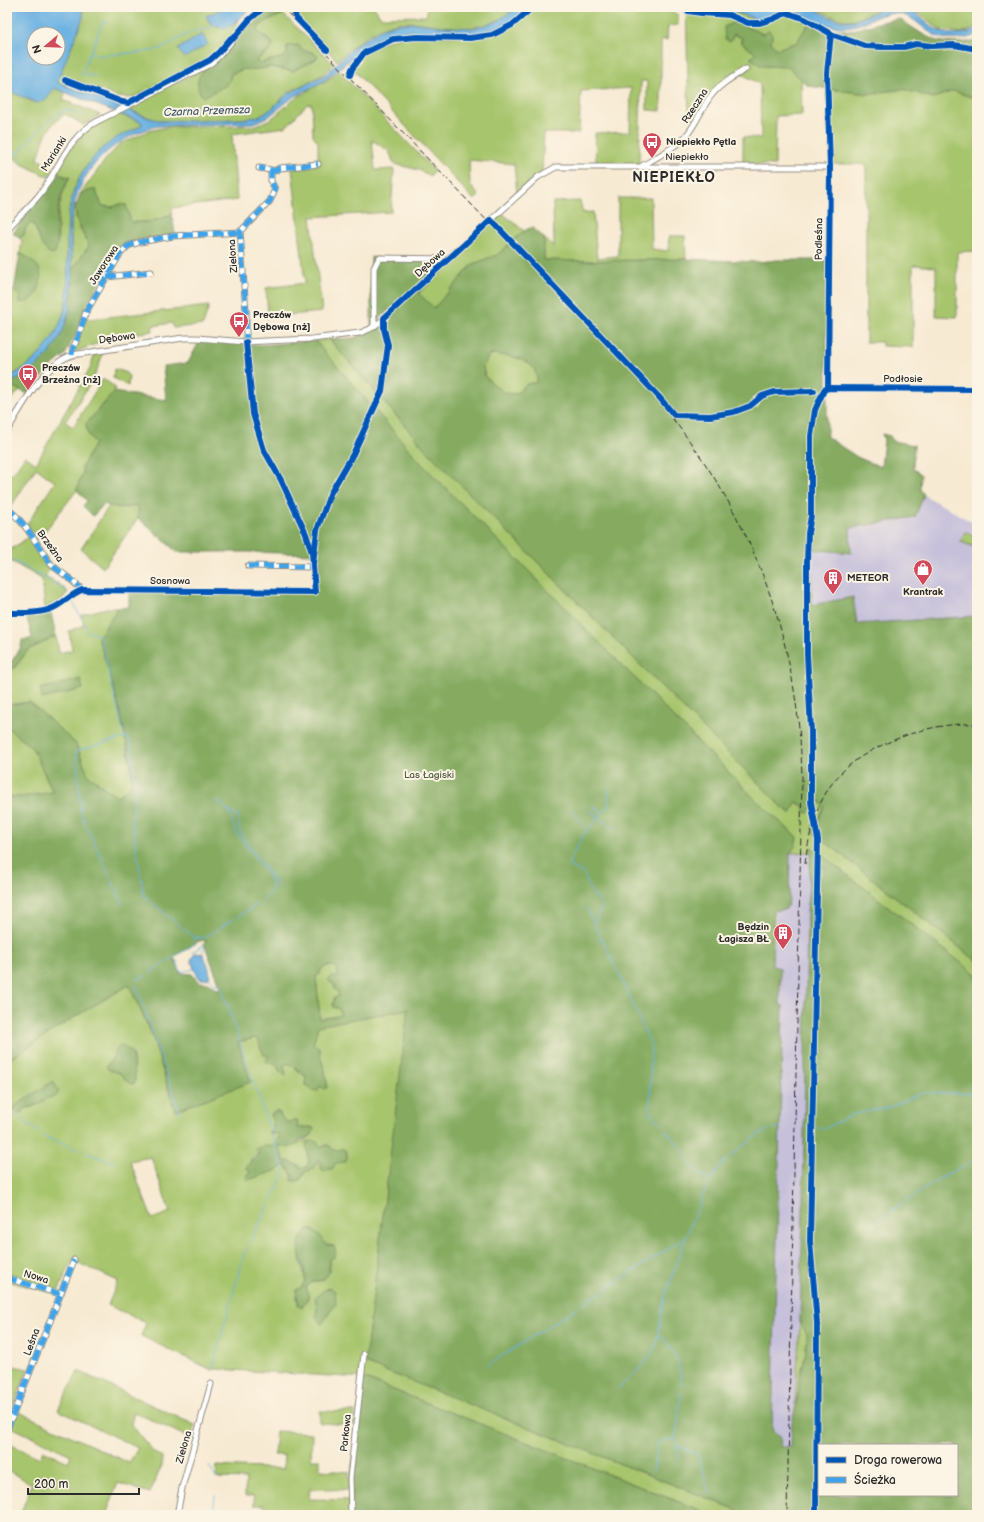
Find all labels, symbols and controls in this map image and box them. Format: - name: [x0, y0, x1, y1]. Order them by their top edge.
- north arrow: [26, 26, 66, 66]
- text: N: [30, 43, 45, 55]
- street label: Rzeczna: [679, 86, 711, 126]
- water label: Czarna Przemsza: [163, 103, 251, 119]
- bus stop icon: Niepiekło Pętla: [641, 131, 663, 159]
- street label: Marianki: [39, 134, 69, 174]
- place label: Niepiekło Pętla: [666, 136, 736, 148]
- street label: Niepiekło: [665, 151, 709, 163]
- district label: NIEPIEKŁO: [632, 169, 716, 186]
- street label: Podleśna: [813, 217, 825, 260]
- street label: Zielona: [226, 239, 240, 274]
- street label: Jaworowa: [87, 243, 121, 287]
- street label: Dębowa: [412, 246, 448, 280]
- place label: Preczów Dębowa [nż]: [253, 309, 311, 333]
- bus stop icon: Preczów Dębowa [nż]: [228, 310, 250, 338]
- street label: Dębowa: [98, 329, 136, 346]
- place label: Preczów Brzeźna [nż]: [42, 362, 101, 386]
- bus stop icon: Preczów Brzeźna [nż]: [17, 363, 39, 391]
- street label: Podłosie: [883, 373, 923, 385]
- street label: Brzeźna: [34, 527, 66, 565]
- shop icon: Krantrak: [912, 558, 934, 586]
- building icon: METEOR: [822, 567, 844, 595]
- place label: METEOR: [847, 572, 889, 584]
- street label: Sosnowa: [150, 575, 190, 587]
- place label: Krantrak: [903, 586, 944, 598]
- park label: Las Łagiski: [404, 769, 454, 781]
- place label: Będzin Łagisza BŁ: [718, 921, 769, 945]
- building icon: Będzin Łagisza BŁ: [772, 922, 794, 950]
- street label: Nowa: [22, 1268, 50, 1287]
- street label: Leśna: [21, 1326, 43, 1357]
- street label: Parkowa: [338, 1413, 354, 1452]
- street label: Zielona: [173, 1429, 194, 1466]
- legend: [818, 1444, 958, 1496]
- text: Droga rowerowa: [854, 1453, 942, 1468]
- scale bar: [28, 1470, 139, 1496]
- text: Ścieżka: [854, 1471, 896, 1488]
- text: 200 m: [34, 1477, 68, 1492]

